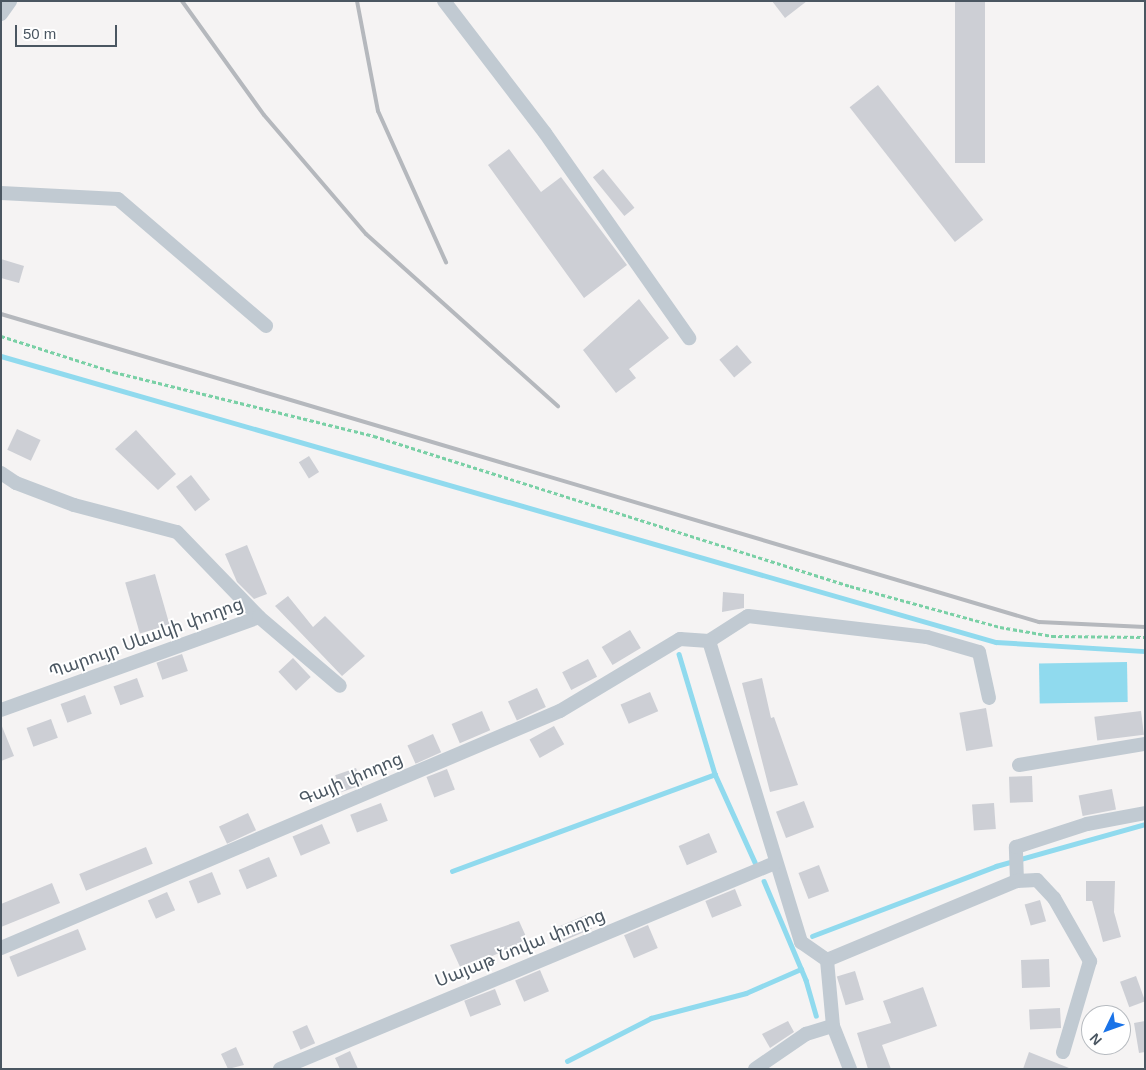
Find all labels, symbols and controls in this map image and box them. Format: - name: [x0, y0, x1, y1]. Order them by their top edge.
- scale bar: [18, 15, 120, 47]
- text: 50 m: [23, 25, 56, 42]
- street label: Պարույր Սևակի փողոց: [46, 593, 246, 683]
- street label: Գայի փողոց: [296, 748, 406, 810]
- street label: Սայաթ Նովա փողոց: [432, 904, 608, 992]
- north arrow: [1081, 1005, 1131, 1055]
- text: N: [1086, 1030, 1105, 1048]

